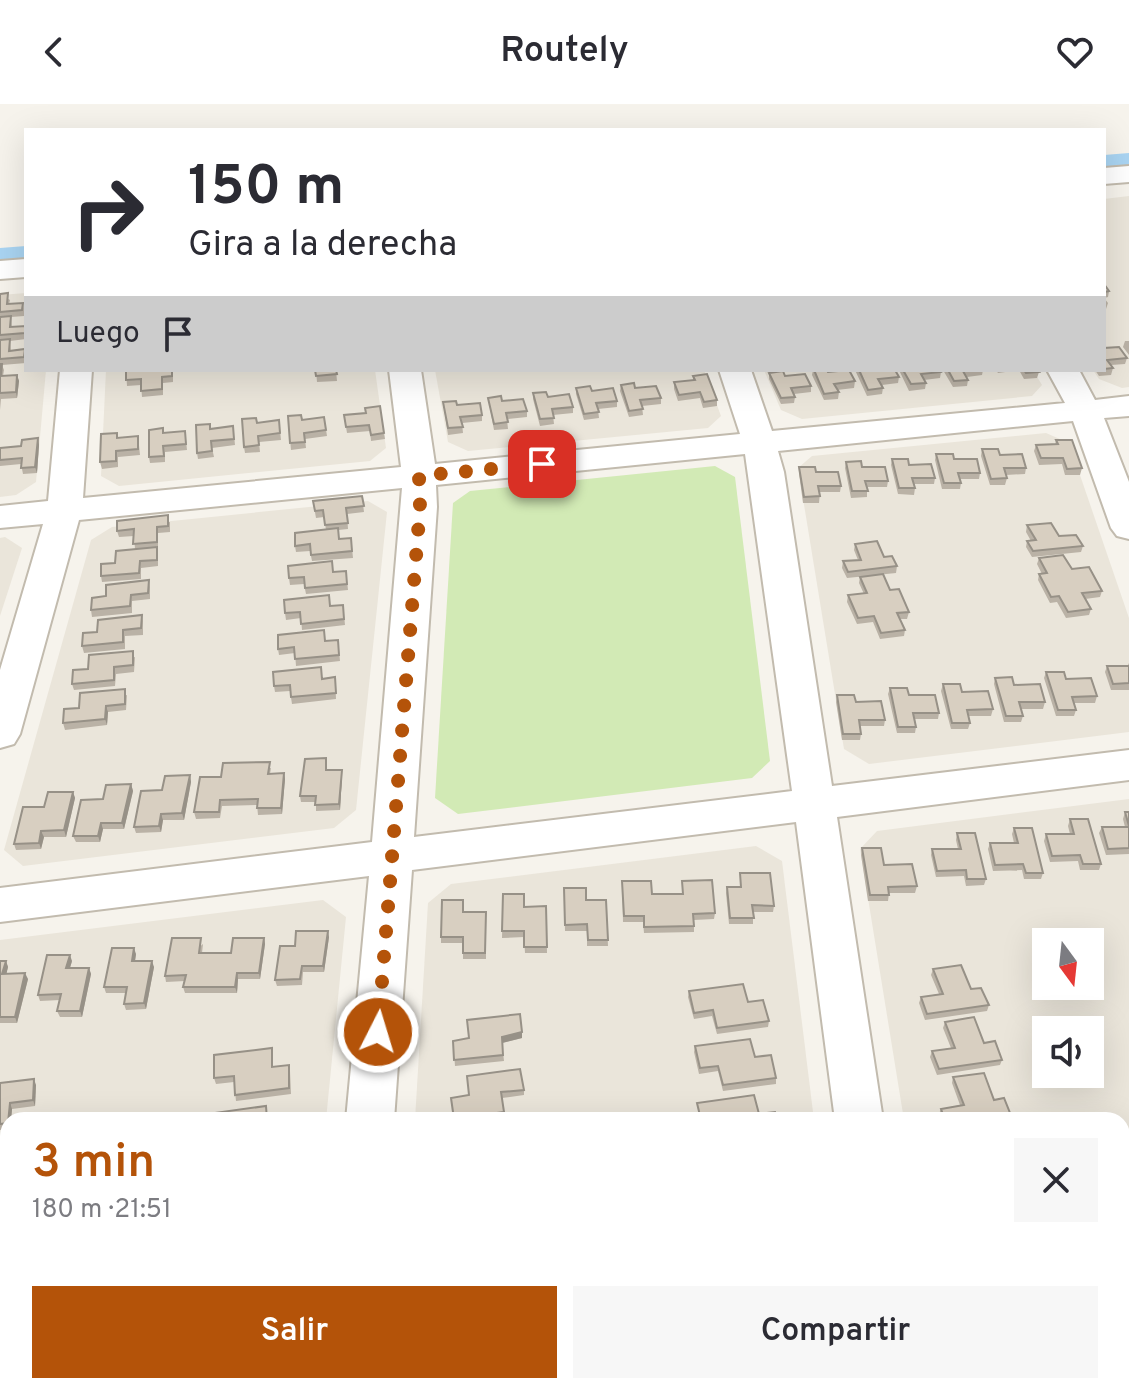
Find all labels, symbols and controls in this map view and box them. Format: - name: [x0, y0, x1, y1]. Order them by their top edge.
- text: Routely: [500, 29, 629, 75]
- icon: back: [32, 30, 76, 74]
- icon: heart: [1053, 30, 1097, 74]
- text: 150 m: [188, 154, 344, 224]
- icon: right: [56, 160, 160, 264]
- text: Gira a la derecha: [188, 223, 457, 269]
- icon: arrive: [156, 312, 200, 356]
- text: Luego: [56, 316, 140, 353]
- pin: [508, 430, 576, 498]
- icon: arrive: [520, 442, 564, 486]
- north arrow: [1032, 928, 1104, 1000]
- map controls: [1032, 928, 1104, 1088]
- position arrow: [336, 990, 420, 1074]
- button: sound: [1032, 1016, 1104, 1088]
- text: 3 min: [32, 1134, 155, 1194]
- button: close: [1014, 1138, 1098, 1222]
- text: 180 m · 21:51: [32, 1194, 172, 1227]
- button: Salir: [32, 1286, 557, 1378]
- button: Compartir: [573, 1286, 1098, 1378]

